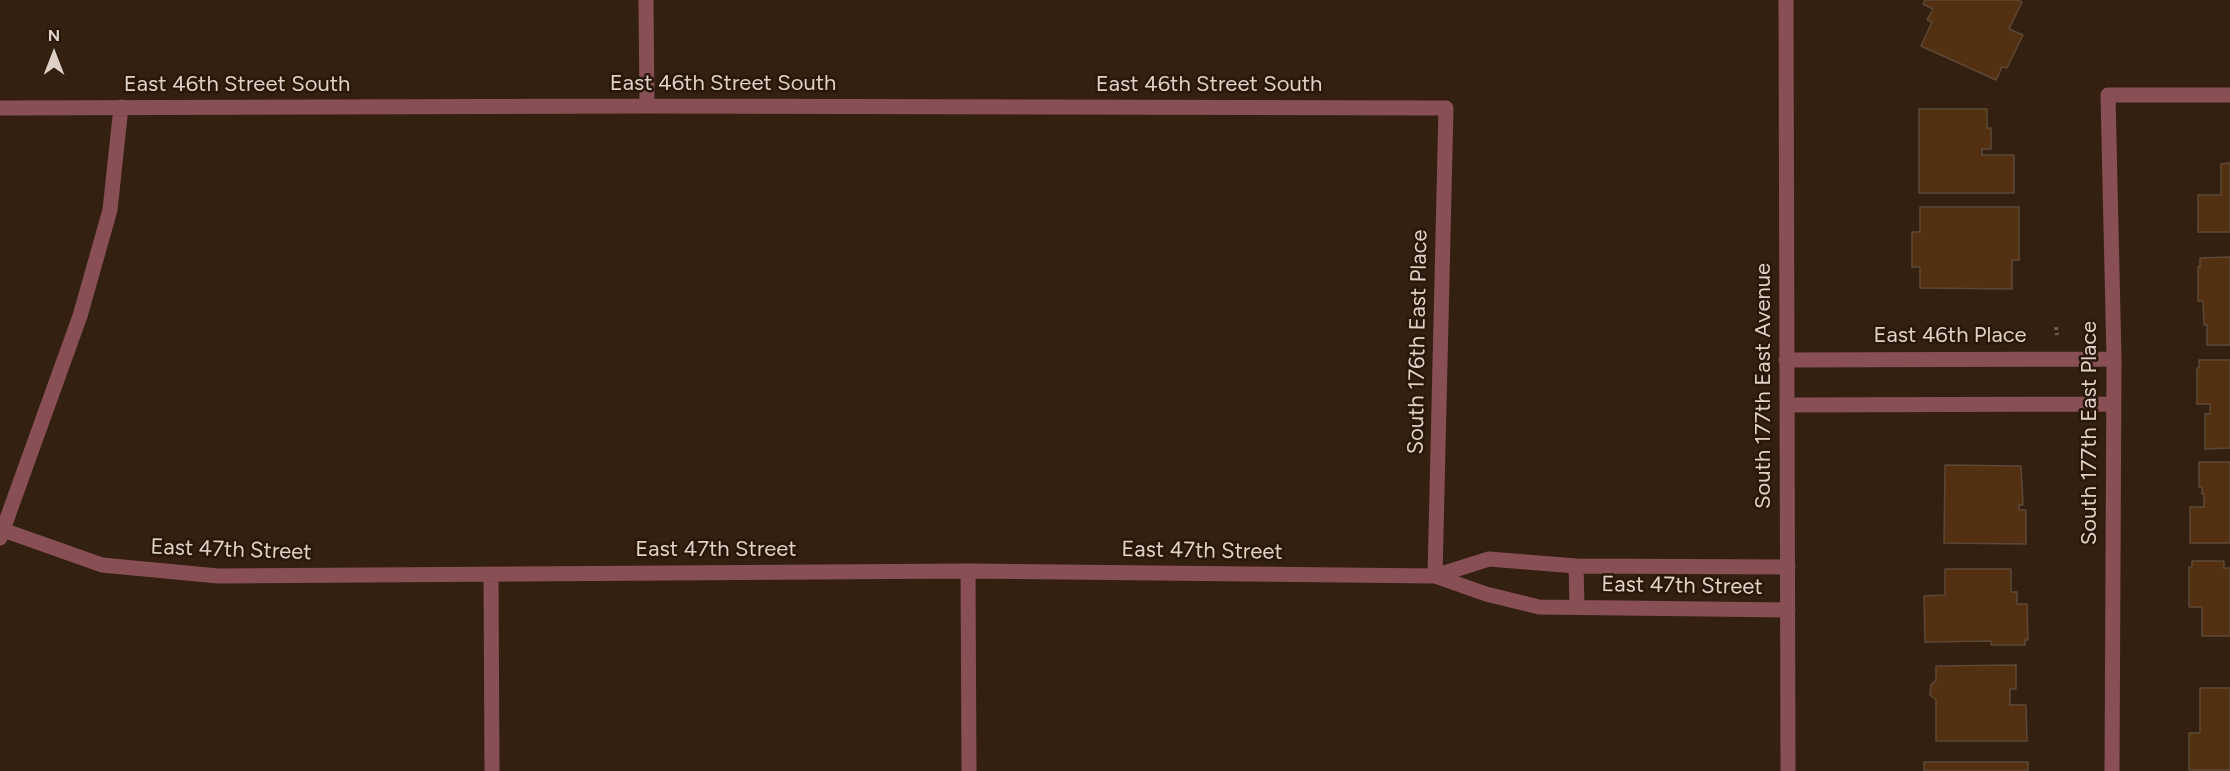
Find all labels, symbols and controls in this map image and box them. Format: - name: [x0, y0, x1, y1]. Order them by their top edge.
- north arrow: [24, 24, 84, 84]
- text: N: [48, 26, 60, 45]
- street label: East 46th Street South: [610, 71, 836, 97]
- street label: East 46th Street South: [124, 72, 350, 98]
- street label: East 46th Street South: [1096, 72, 1322, 98]
- street label: South 176th East Place: [1403, 229, 1433, 455]
- street label: South 177th East Avenue: [1751, 263, 1777, 509]
- street label: South 177th East Place: [2077, 321, 2103, 545]
- street label: East 46th Place: [1873, 323, 2027, 349]
- street label: East 47th Street: [150, 534, 312, 566]
- street label: East 47th Street: [1121, 536, 1283, 566]
- street label: East 47th Street: [635, 537, 797, 563]
- street label: East 47th Street: [1601, 571, 1763, 601]

